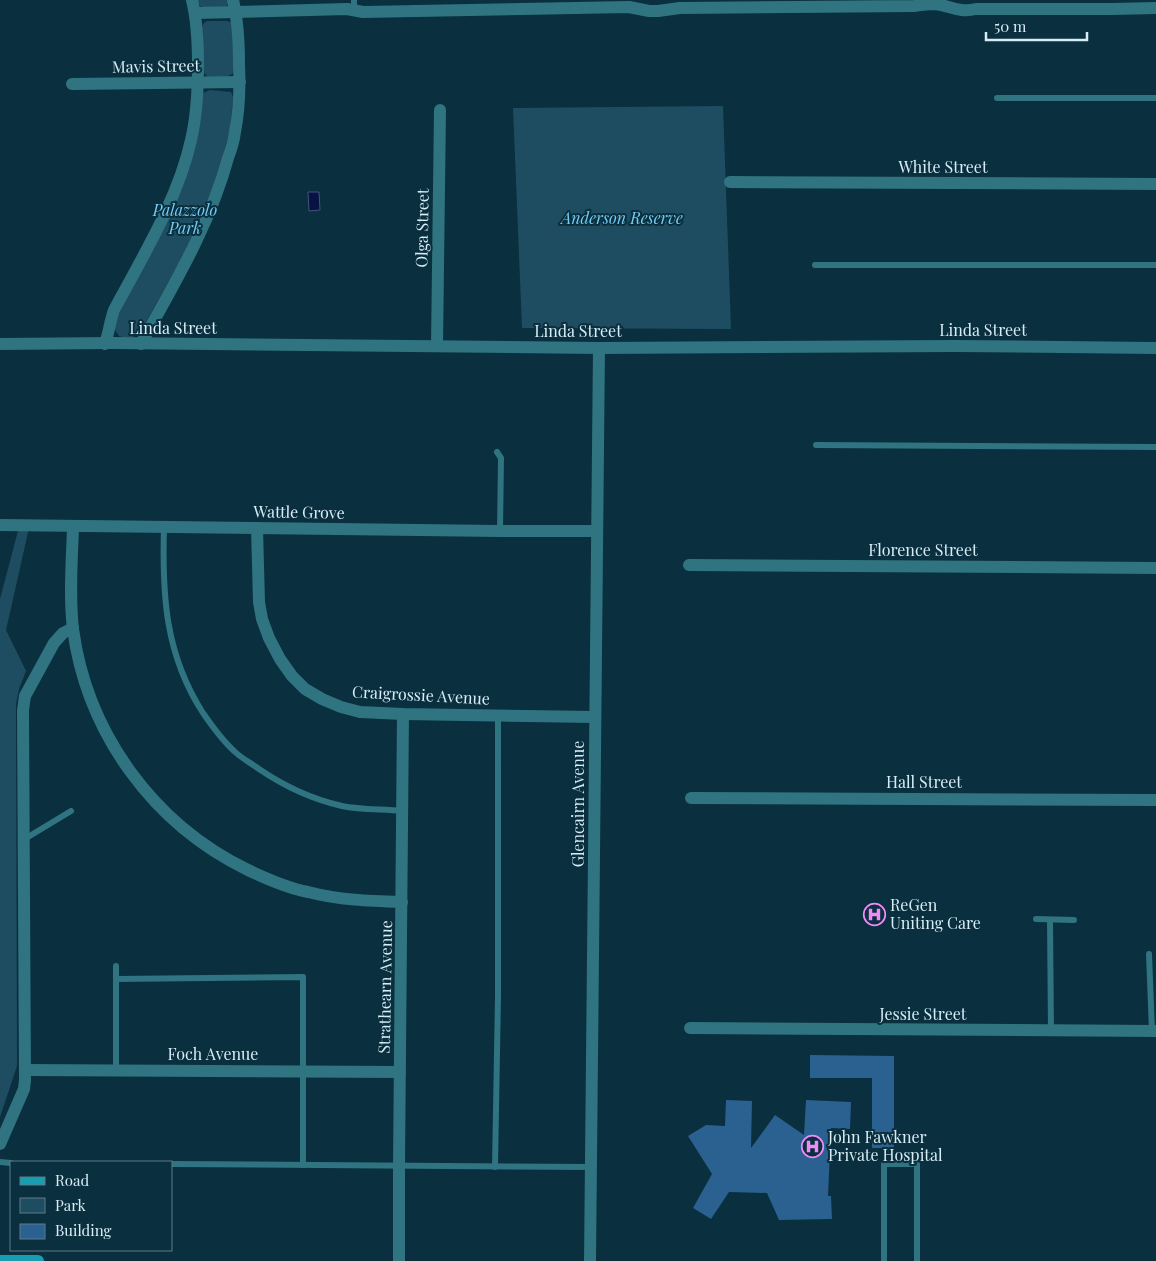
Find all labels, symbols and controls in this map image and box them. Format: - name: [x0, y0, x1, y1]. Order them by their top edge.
- scale bar: [986, 10, 1087, 42]
- text: 50 m: [994, 16, 1027, 36]
- street label: Mavis Street: [112, 54, 201, 77]
- street label: White Street: [897, 156, 988, 177]
- street label: Olga Street: [410, 188, 433, 268]
- park label: Palazzolo Park: [152, 199, 218, 238]
- park label: Anderson Reserve: [559, 207, 683, 228]
- street label: Linda Street: [129, 317, 217, 338]
- street label: Linda Street: [939, 319, 1027, 340]
- street label: Linda Street: [534, 320, 622, 341]
- street label: Wattle Grove: [252, 500, 345, 523]
- street label: Florence Street: [868, 539, 978, 560]
- street label: Craigrossie Avenue: [352, 680, 491, 709]
- street label: Glencairn Avenue: [567, 741, 588, 867]
- street label: Hall Street: [886, 771, 962, 792]
- place label: ReGen Uniting Care: [890, 894, 981, 933]
- hospital icon: ReGen Uniting Care: [862, 902, 886, 926]
- street label: Strathearn Avenue: [373, 920, 396, 1054]
- street label: Jessie Street: [878, 1003, 967, 1024]
- street label: Foch Avenue: [168, 1043, 258, 1064]
- place label: John Fawkner Private Hospital: [827, 1126, 943, 1165]
- hospital icon: John Fawkner Private Hospital: [800, 1134, 824, 1158]
- legend: [10, 1161, 172, 1251]
- text: Road: [55, 1170, 89, 1190]
- text: Park: [55, 1195, 87, 1215]
- text: Building: [55, 1220, 112, 1240]

